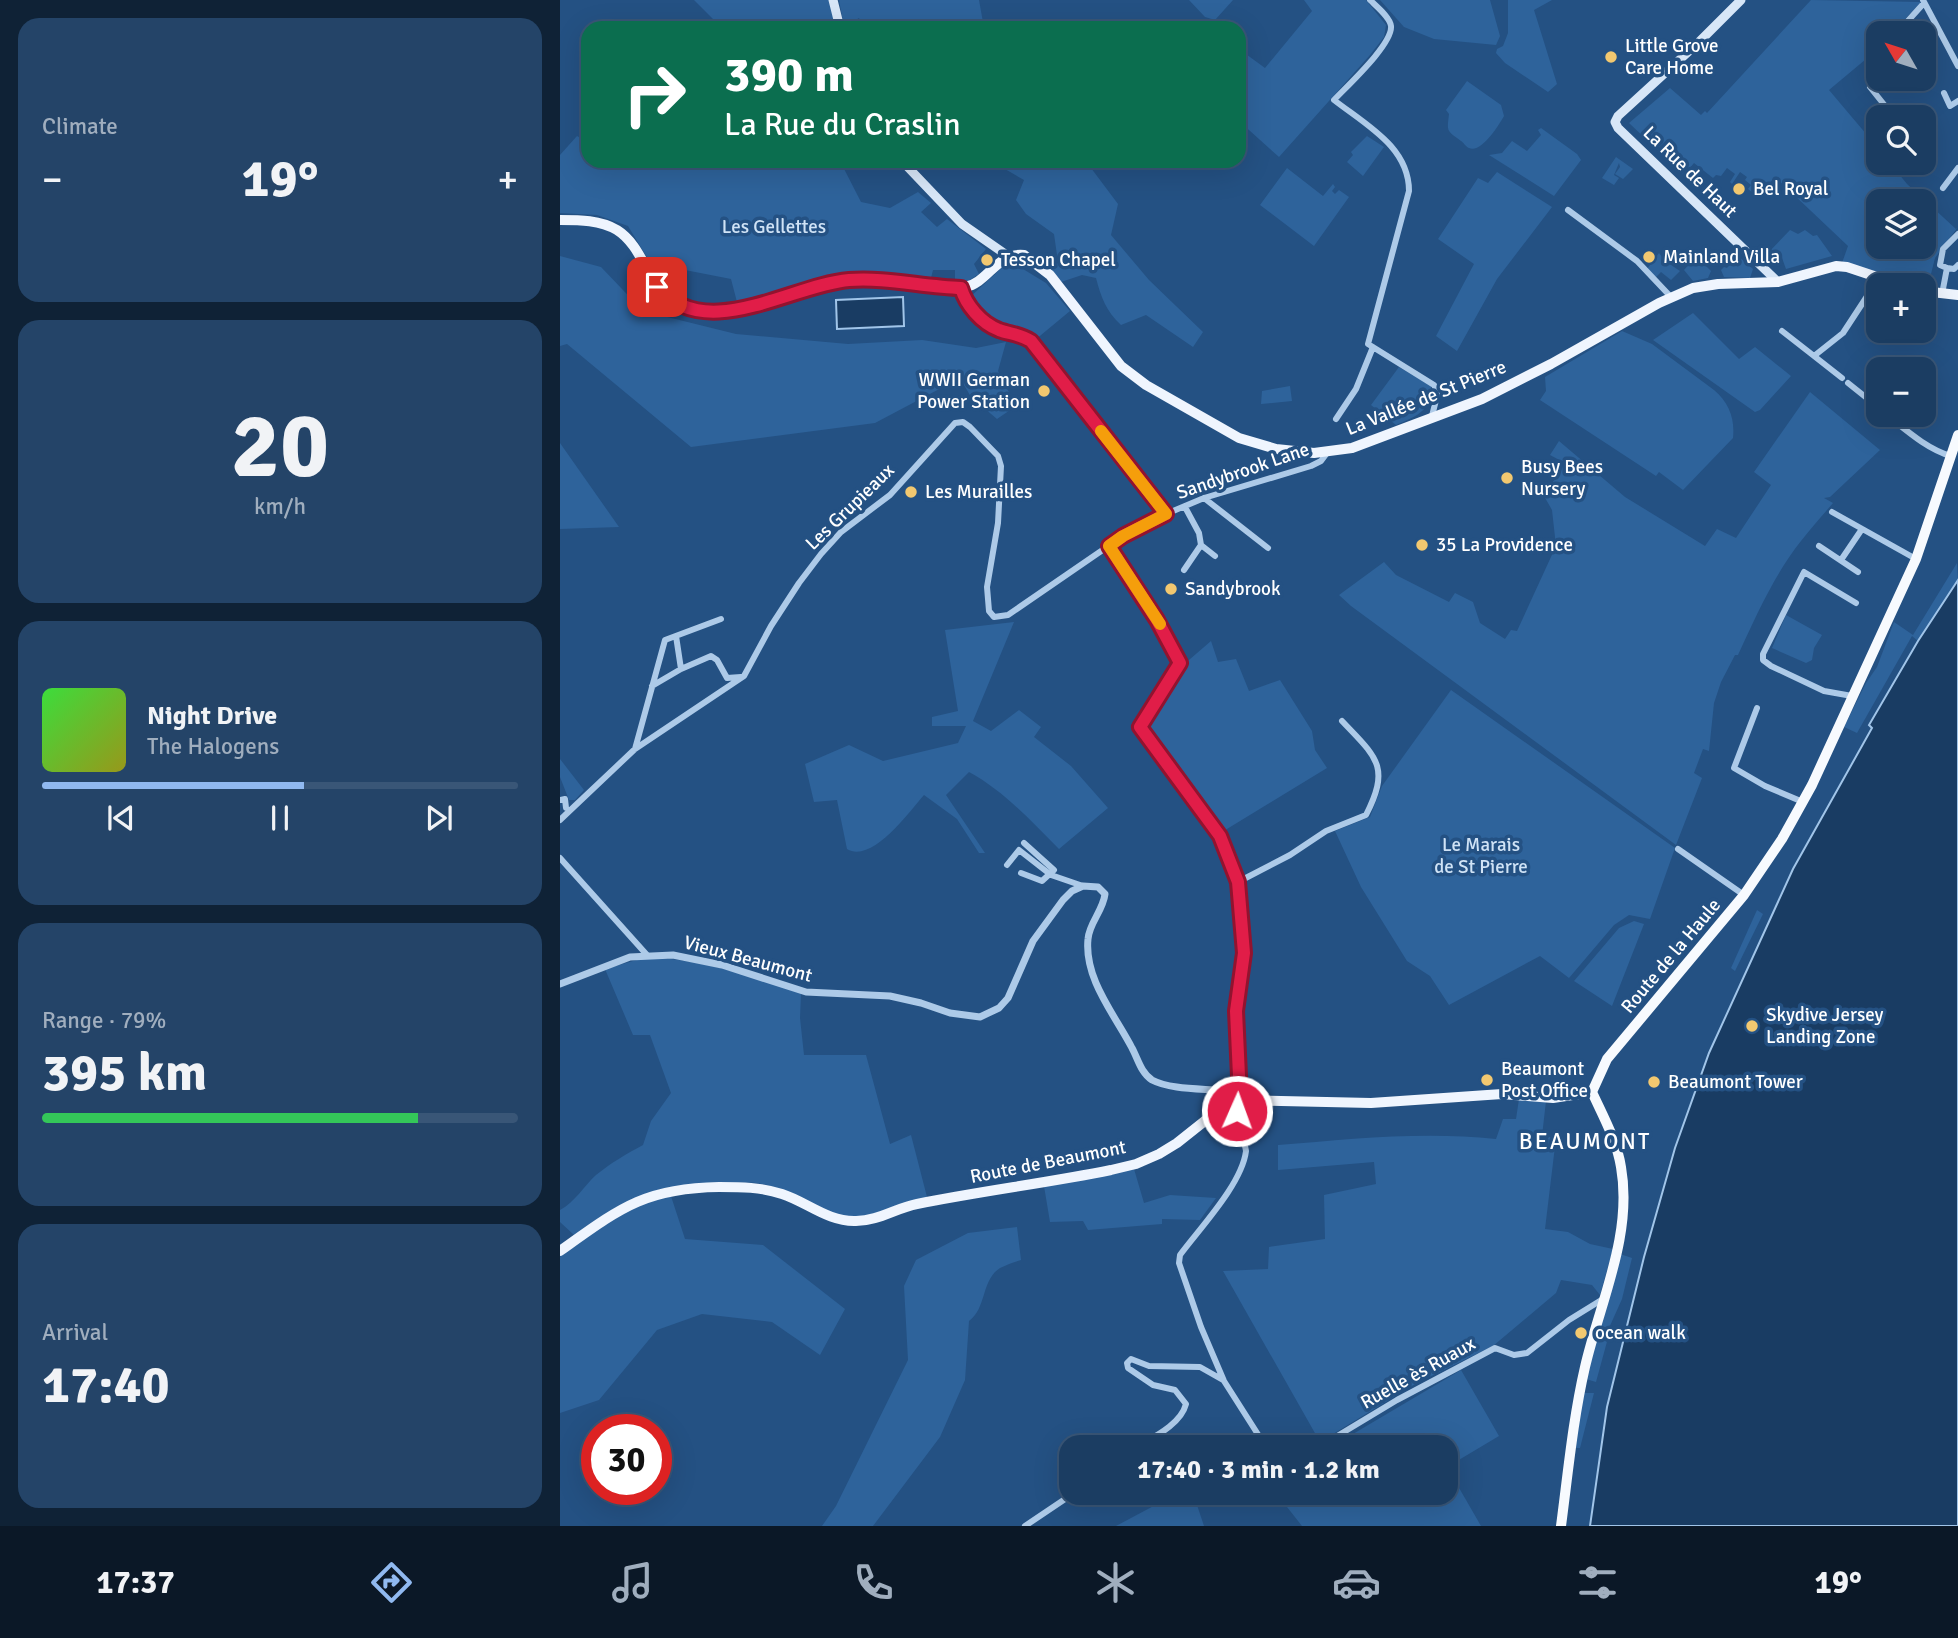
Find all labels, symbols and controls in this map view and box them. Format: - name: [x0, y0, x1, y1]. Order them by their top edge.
- north arrow: [1866, 21, 1936, 91]
- map controls: [1866, 21, 1936, 427]
- place label: Little Grove Care Home: [1625, 34, 1718, 80]
- text: 390 m: [724, 45, 854, 105]
- icon: right: [609, 49, 700, 140]
- marker: Little Grove Care Home: [1603, 49, 1619, 65]
- text: La Rue du Craslin: [724, 105, 961, 144]
- button: search: [1866, 105, 1936, 175]
- text: Climate: [42, 112, 118, 141]
- street label: La Rue de Haut: [1638, 121, 1742, 223]
- text: 19°: [242, 147, 318, 211]
- text: −: [42, 156, 63, 203]
- text: +: [497, 156, 518, 203]
- place label: Bel Royal: [1753, 177, 1828, 201]
- marker: Bel Royal: [1731, 181, 1747, 197]
- button: layers: [1866, 189, 1936, 259]
- park label: Les Gellettes: [722, 215, 826, 239]
- place label: Mainland Villa: [1663, 245, 1780, 269]
- place label: Tesson Chapel: [1001, 248, 1116, 272]
- marker: Mainland Villa: [1641, 249, 1657, 265]
- marker: Tesson Chapel: [979, 252, 995, 268]
- pin: [627, 257, 687, 317]
- icon: arrive: [638, 268, 676, 306]
- button: +: [1866, 273, 1936, 343]
- street label: La Vallée de St Pierre: [1342, 355, 1510, 441]
- button: −: [1866, 357, 1936, 427]
- place label: WWII German Power Station: [917, 368, 1030, 414]
- marker: WWII German Power Station: [1036, 383, 1052, 399]
- text: 20: [231, 390, 329, 503]
- street label: Sandybrook Lane: [1173, 437, 1313, 505]
- place label: Busy Bees Nursery: [1521, 455, 1603, 501]
- street label: Les Grupieaux: [800, 458, 900, 555]
- marker: Busy Bees Nursery: [1499, 470, 1515, 486]
- place label: Les Murailles: [925, 480, 1032, 504]
- marker: Les Murailles: [903, 484, 919, 500]
- text: km/h: [254, 492, 306, 521]
- place label: 35 La Providence: [1436, 533, 1573, 557]
- marker: 35 La Providence: [1414, 537, 1430, 553]
- place label: Sandybrook: [1185, 577, 1281, 601]
- marker: Sandybrook: [1163, 581, 1179, 597]
- text: Night Drive: [147, 700, 277, 732]
- text: The Halogens: [147, 732, 279, 761]
- icon: previous: [102, 799, 140, 837]
- icon: pause: [261, 799, 299, 837]
- icon: next: [420, 799, 458, 837]
- park label: Le Marais de St Pierre: [1434, 833, 1528, 879]
- street label: Route de la Haule: [1616, 894, 1726, 1018]
- street label: Vieux Beaumont: [681, 930, 815, 988]
- place label: Skydive Jersey Landing Zone: [1766, 1003, 1883, 1049]
- text: Range · 79%: [42, 1006, 166, 1035]
- marker: Skydive Jersey Landing Zone: [1744, 1018, 1760, 1034]
- text: 395 km: [42, 1041, 207, 1105]
- place label: Beaumont Post Office: [1501, 1057, 1588, 1103]
- place label: Beaumont Tower: [1668, 1070, 1803, 1094]
- marker: Beaumont Post Office: [1479, 1072, 1495, 1088]
- position arrow: [1200, 1074, 1274, 1148]
- marker: Beaumont Tower: [1646, 1074, 1662, 1090]
- district label: BEAUMONT: [1519, 1127, 1651, 1156]
- street label: Route de Beaumont: [968, 1135, 1128, 1189]
- text: Arrival: [42, 1318, 108, 1347]
- place label: ocean walk: [1595, 1321, 1686, 1345]
- marker: ocean walk: [1573, 1325, 1589, 1341]
- street label: Ruelle ès Ruaux: [1356, 1331, 1480, 1414]
- text: 17:40: [42, 1353, 170, 1417]
- speed limit sign: 30: [581, 1414, 672, 1505]
- text: 17:40 · 3 min · 1.2 km: [1137, 1454, 1380, 1486]
- icon: directions: [367, 1558, 416, 1607]
- icon: music: [608, 1558, 657, 1607]
- icon: phone: [849, 1558, 898, 1607]
- icon: climate: [1091, 1558, 1140, 1607]
- icon: car: [1332, 1558, 1381, 1607]
- icon: filters: [1573, 1558, 1622, 1607]
- text: 17:37: [96, 1563, 175, 1602]
- text: 19°: [1814, 1563, 1862, 1602]

